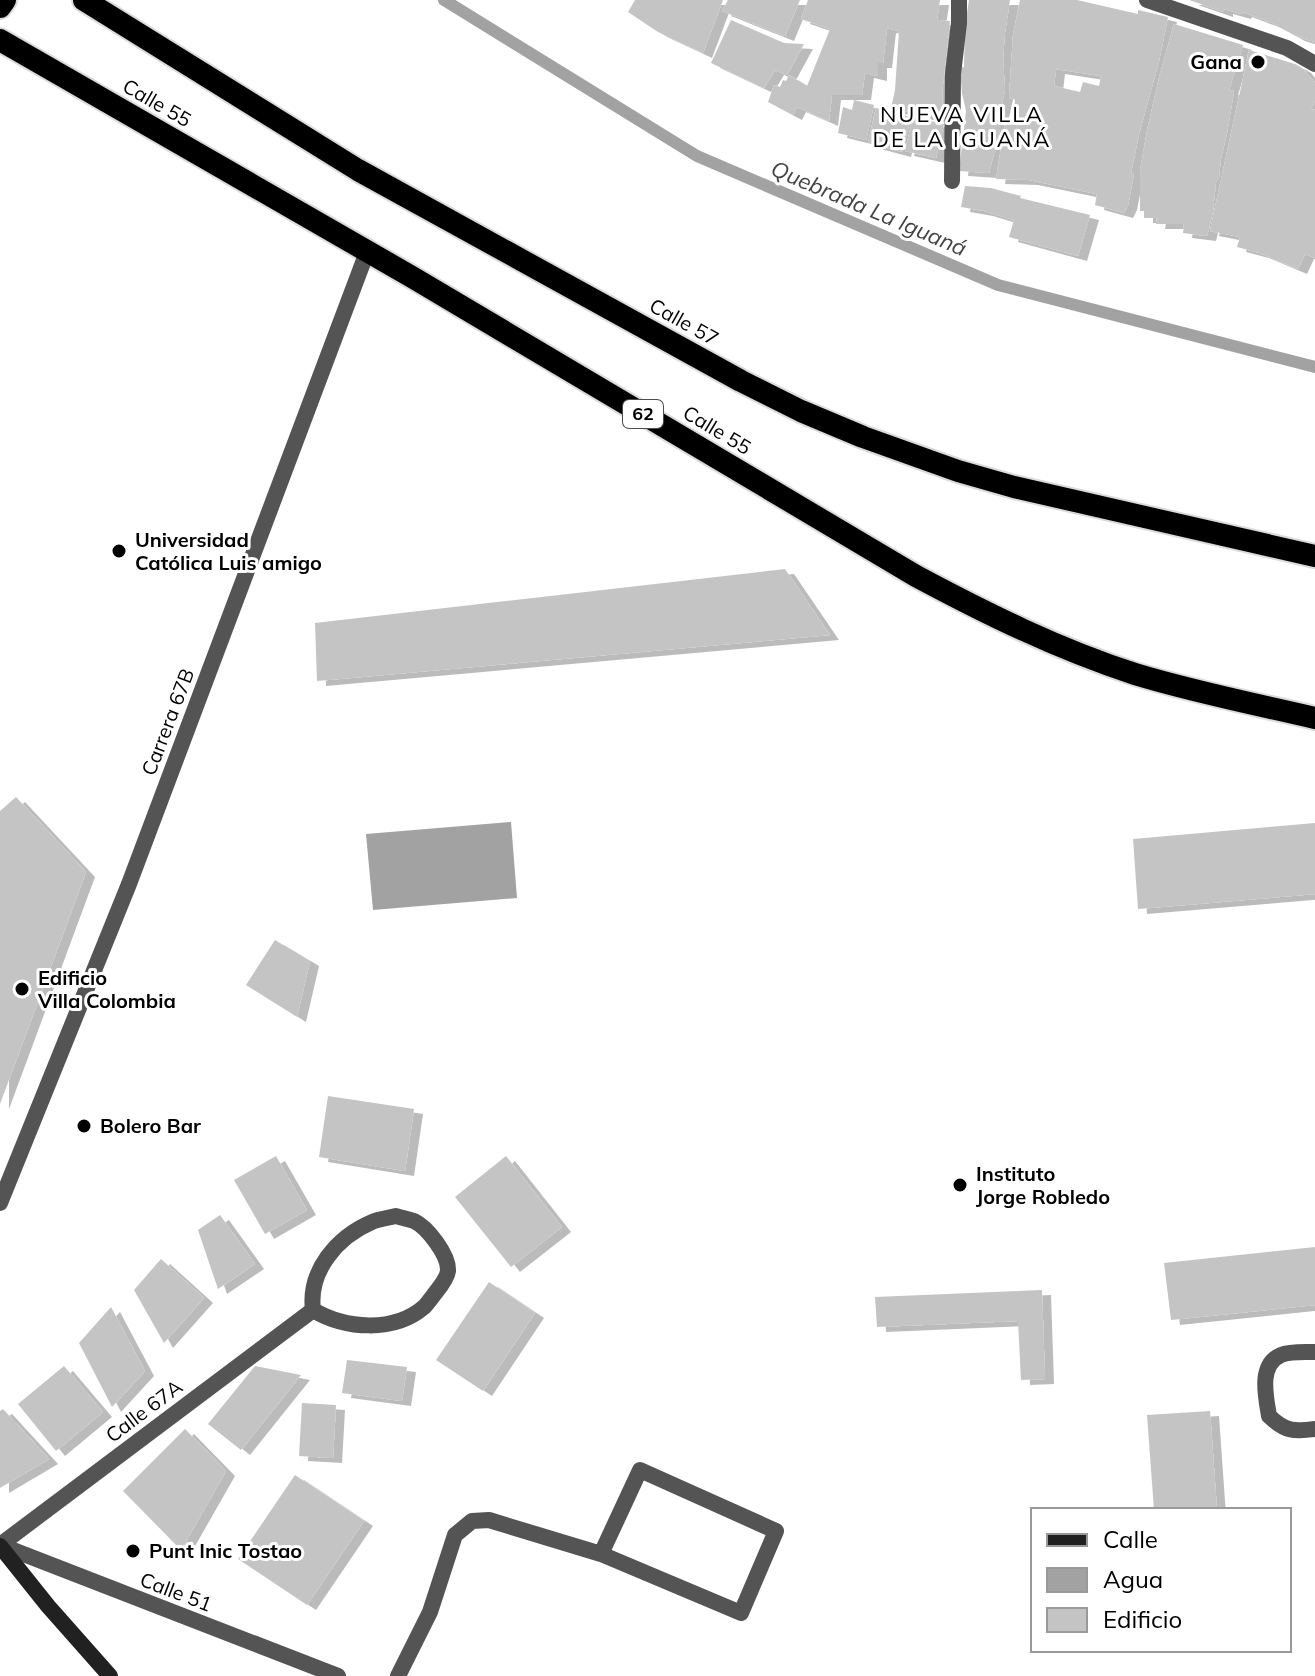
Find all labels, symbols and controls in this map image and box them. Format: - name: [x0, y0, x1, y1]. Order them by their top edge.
- place label: Gana: [1190, 49, 1242, 74]
- marker: Gana: [1249, 53, 1267, 71]
- street label: Calle 55: [119, 73, 196, 132]
- district label: NUEVA VILLA DE LA IGUANÁ: [872, 100, 1052, 153]
- water label: Quebrada La Iguaná: [767, 154, 971, 262]
- street label: Calle 57: [645, 292, 723, 351]
- road number: 62: [623, 400, 663, 428]
- street label: Calle 55: [679, 400, 756, 460]
- place label: Universidad Católica Luis amigo: [135, 527, 322, 575]
- marker: Universidad Católica Luis amigo: [110, 542, 128, 560]
- street label: Carrera 67B: [136, 665, 199, 779]
- place label: Edificio Villa Colombia: [37, 965, 176, 1013]
- marker: Edificio Villa Colombia: [13, 980, 31, 998]
- place label: Bolero Bar: [100, 1113, 201, 1138]
- marker: Bolero Bar: [75, 1117, 93, 1135]
- place label: Instituto Jorge Robledo: [976, 1161, 1110, 1209]
- marker: Instituto Jorge Robledo: [951, 1176, 969, 1194]
- street label: Calle 67A: [100, 1373, 187, 1448]
- legend: [1031, 1508, 1291, 1652]
- text: Calle: [1103, 1524, 1158, 1554]
- place label: Punt Inic Tostao: [149, 1538, 302, 1563]
- marker: Punt Inic Tostao: [124, 1542, 142, 1560]
- text: Agua: [1103, 1564, 1163, 1594]
- street label: Calle 51: [137, 1566, 216, 1617]
- text: Edificio: [1103, 1604, 1182, 1634]

